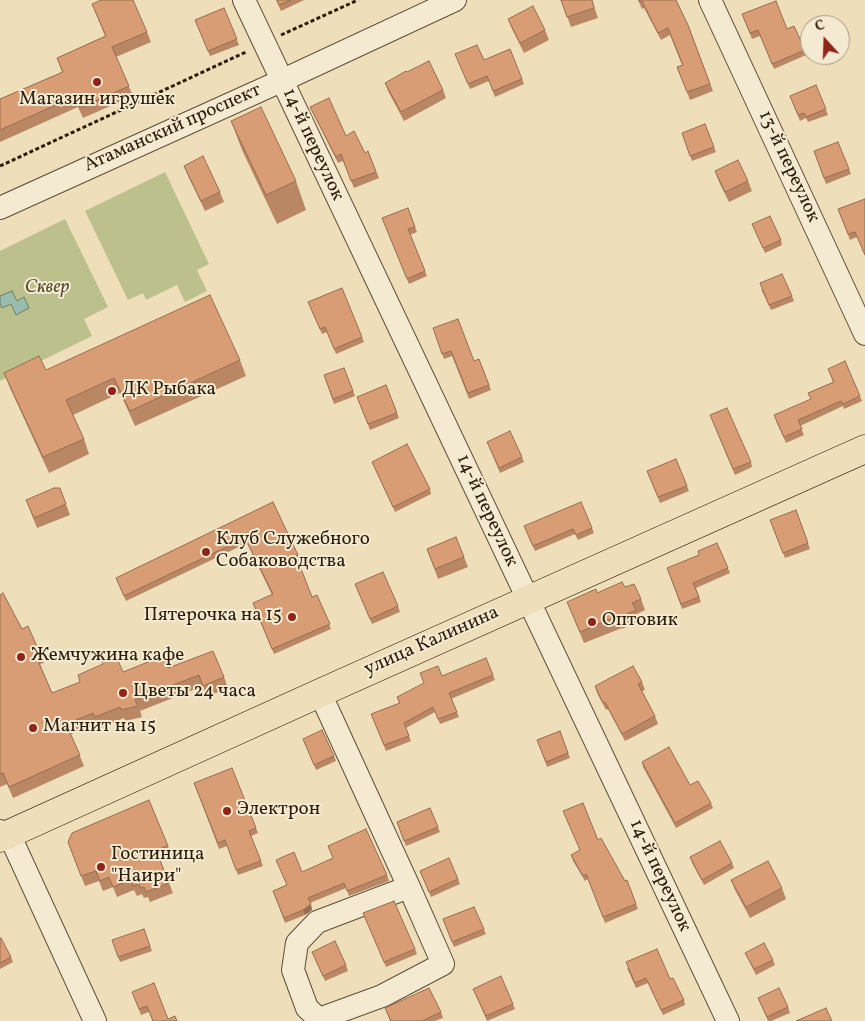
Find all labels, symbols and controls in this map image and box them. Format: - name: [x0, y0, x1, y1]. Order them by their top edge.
- north arrow: [800, 15, 850, 65]
- text: С: [813, 16, 828, 37]
- marker: Магазин игрушек: [91, 76, 103, 88]
- street label: Атаманский проспект: [81, 80, 265, 178]
- street label: 14-й переулок: [276, 85, 348, 205]
- place label: Магазин игрушек: [19, 90, 175, 112]
- street label: 13-й переулок: [752, 108, 824, 226]
- park label: Сквер: [25, 278, 69, 300]
- place label: ДК Рыбака: [122, 380, 216, 402]
- marker: ДК Рыбака: [106, 385, 118, 397]
- street label: 14-й переулок: [450, 451, 522, 571]
- place label: Клуб Служебного Собаководства: [216, 530, 370, 574]
- marker: Клуб Служебного Собаководства: [200, 546, 212, 558]
- street label: улица Калинина: [361, 602, 503, 682]
- place label: Пятерочка на 15: [144, 606, 282, 628]
- marker: Пятерочка на 15: [286, 611, 298, 623]
- place label: Оптовик: [602, 611, 678, 633]
- marker: Оптовик: [586, 616, 598, 628]
- place label: Жемчужина кафе: [31, 646, 184, 668]
- marker: Жемчужина кафе: [15, 651, 27, 663]
- place label: Цветы 24 часа: [133, 682, 256, 704]
- marker: Цветы 24 часа: [117, 687, 129, 699]
- place label: Магнит на 15: [43, 717, 156, 739]
- marker: Магнит на 15: [27, 722, 39, 734]
- place label: Электрон: [237, 800, 320, 822]
- marker: Электрон: [221, 805, 233, 817]
- street label: 14-й переулок: [623, 816, 695, 936]
- place label: Гостиница "Наири": [111, 845, 204, 889]
- marker: Гостиница "Наири": [95, 861, 107, 873]

